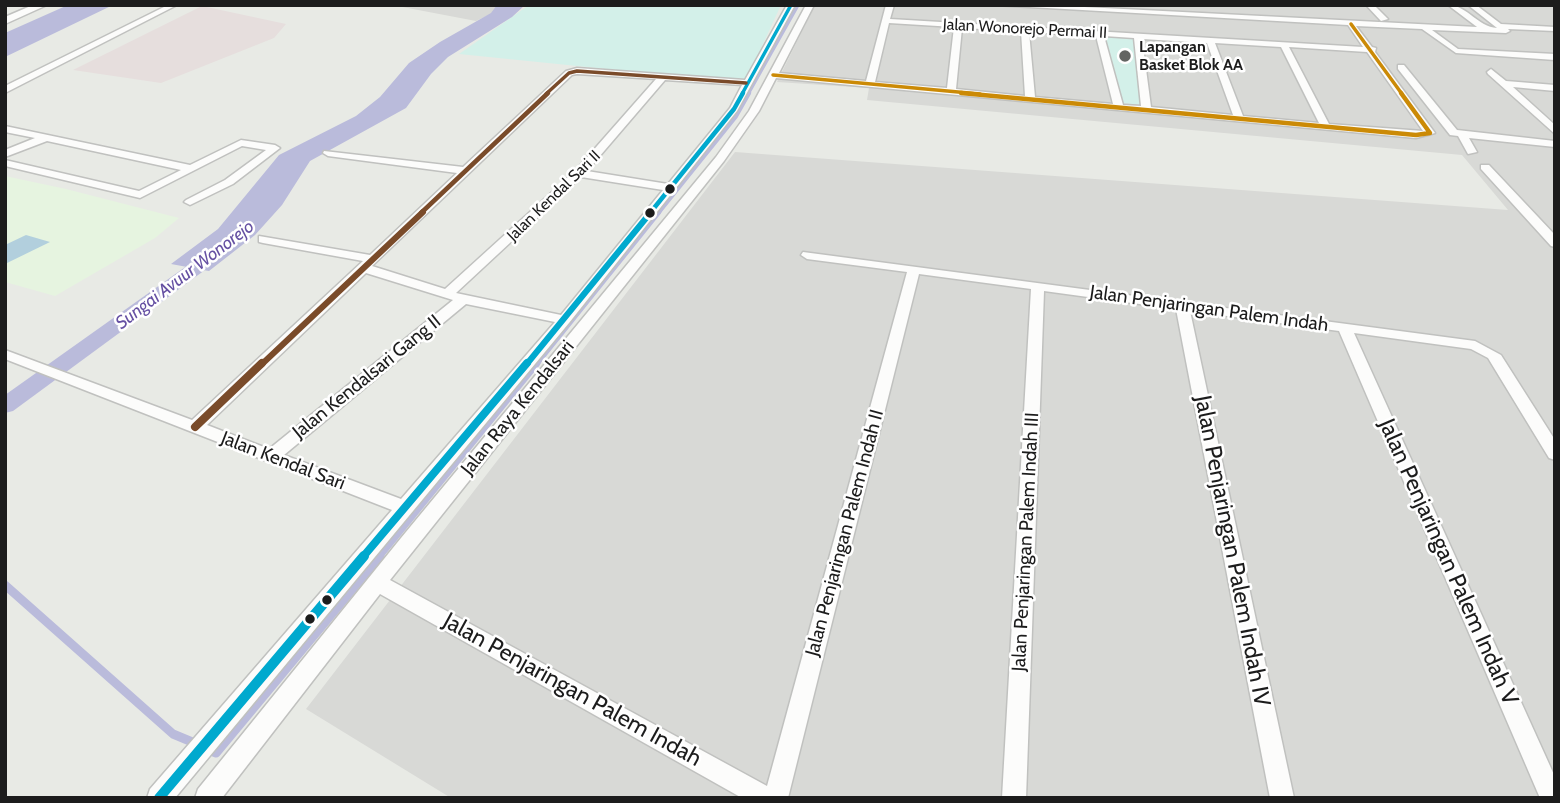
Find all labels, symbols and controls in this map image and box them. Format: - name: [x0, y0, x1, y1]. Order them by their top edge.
- street label: Jalan Wonorejo Permai II: [942, 15, 1108, 43]
- place label: Lapangan Basket Blok AA: [1139, 37, 1243, 75]
- marker: Lapangan Basket Blok AA: [1117, 48, 1133, 64]
- street label: Jalan Kendal Sari II: [503, 147, 605, 245]
- unlabelled marker: [663, 182, 677, 196]
- unlabelled marker: [643, 206, 657, 220]
- water label: Sungai Avuur Wonorejo: [112, 216, 258, 334]
- street label: Jalan Penjaringan Palem Indah: [1088, 281, 1330, 337]
- street label: Jalan Kendalsari Gang II: [288, 310, 446, 444]
- street label: Jalan Raya Kendalsari: [457, 336, 579, 480]
- street label: Jalan Penjaringan Palem Indah IV: [1188, 393, 1276, 709]
- street label: Jalan Penjaringan Palem Indah II: [801, 407, 889, 659]
- street label: Jalan Penjaringan Palem Indah III: [1008, 412, 1044, 672]
- street label: Jalan Penjaringan Palem Indah V: [1372, 415, 1524, 709]
- street label: Jalan Kendal Sari: [218, 427, 348, 495]
- unlabelled marker: [320, 593, 334, 607]
- street label: Jalan Penjaringan Palem Indah: [438, 607, 706, 773]
- unlabelled marker: [303, 612, 317, 626]

